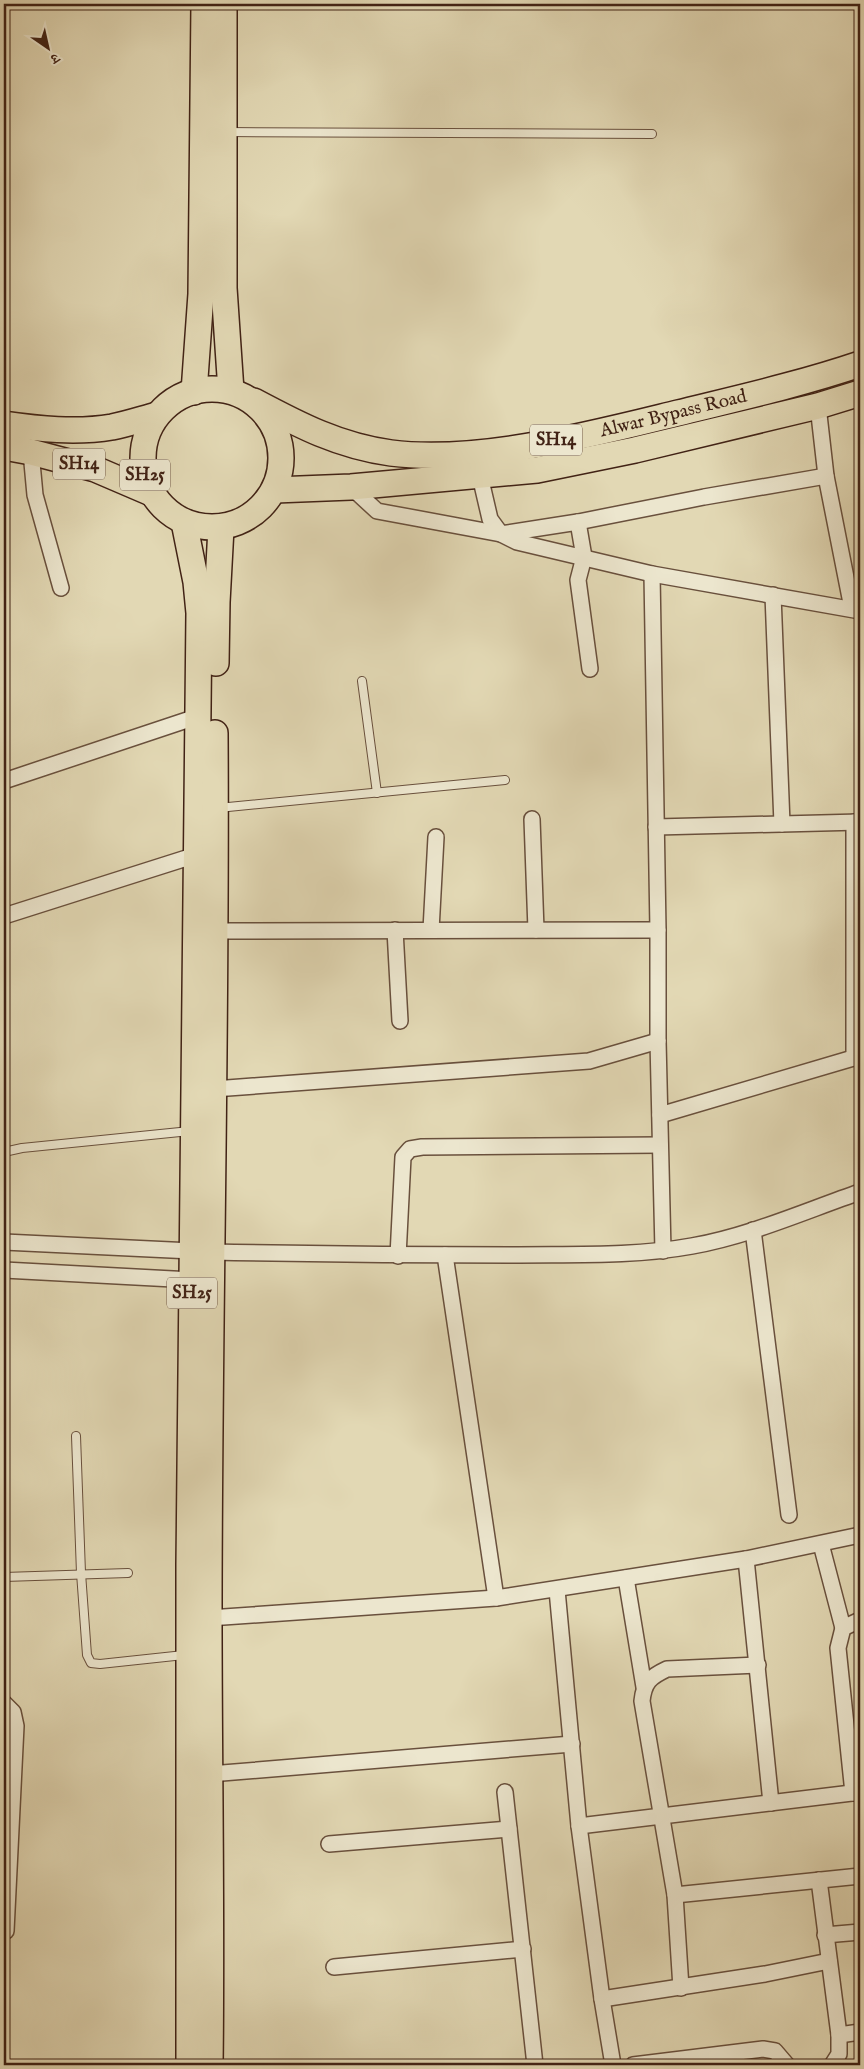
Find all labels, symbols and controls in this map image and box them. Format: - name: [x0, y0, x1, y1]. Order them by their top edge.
- north arrow: [22, 22, 72, 72]
- text: उ: [46, 48, 64, 68]
- street label: Alwar Bypass Road: [597, 384, 750, 444]
- road number: SH14: [530, 424, 582, 456]
- road number: SH14: [53, 448, 105, 479]
- road number: SH25: [120, 460, 170, 490]
- road number: SH25: [167, 1278, 217, 1309]

